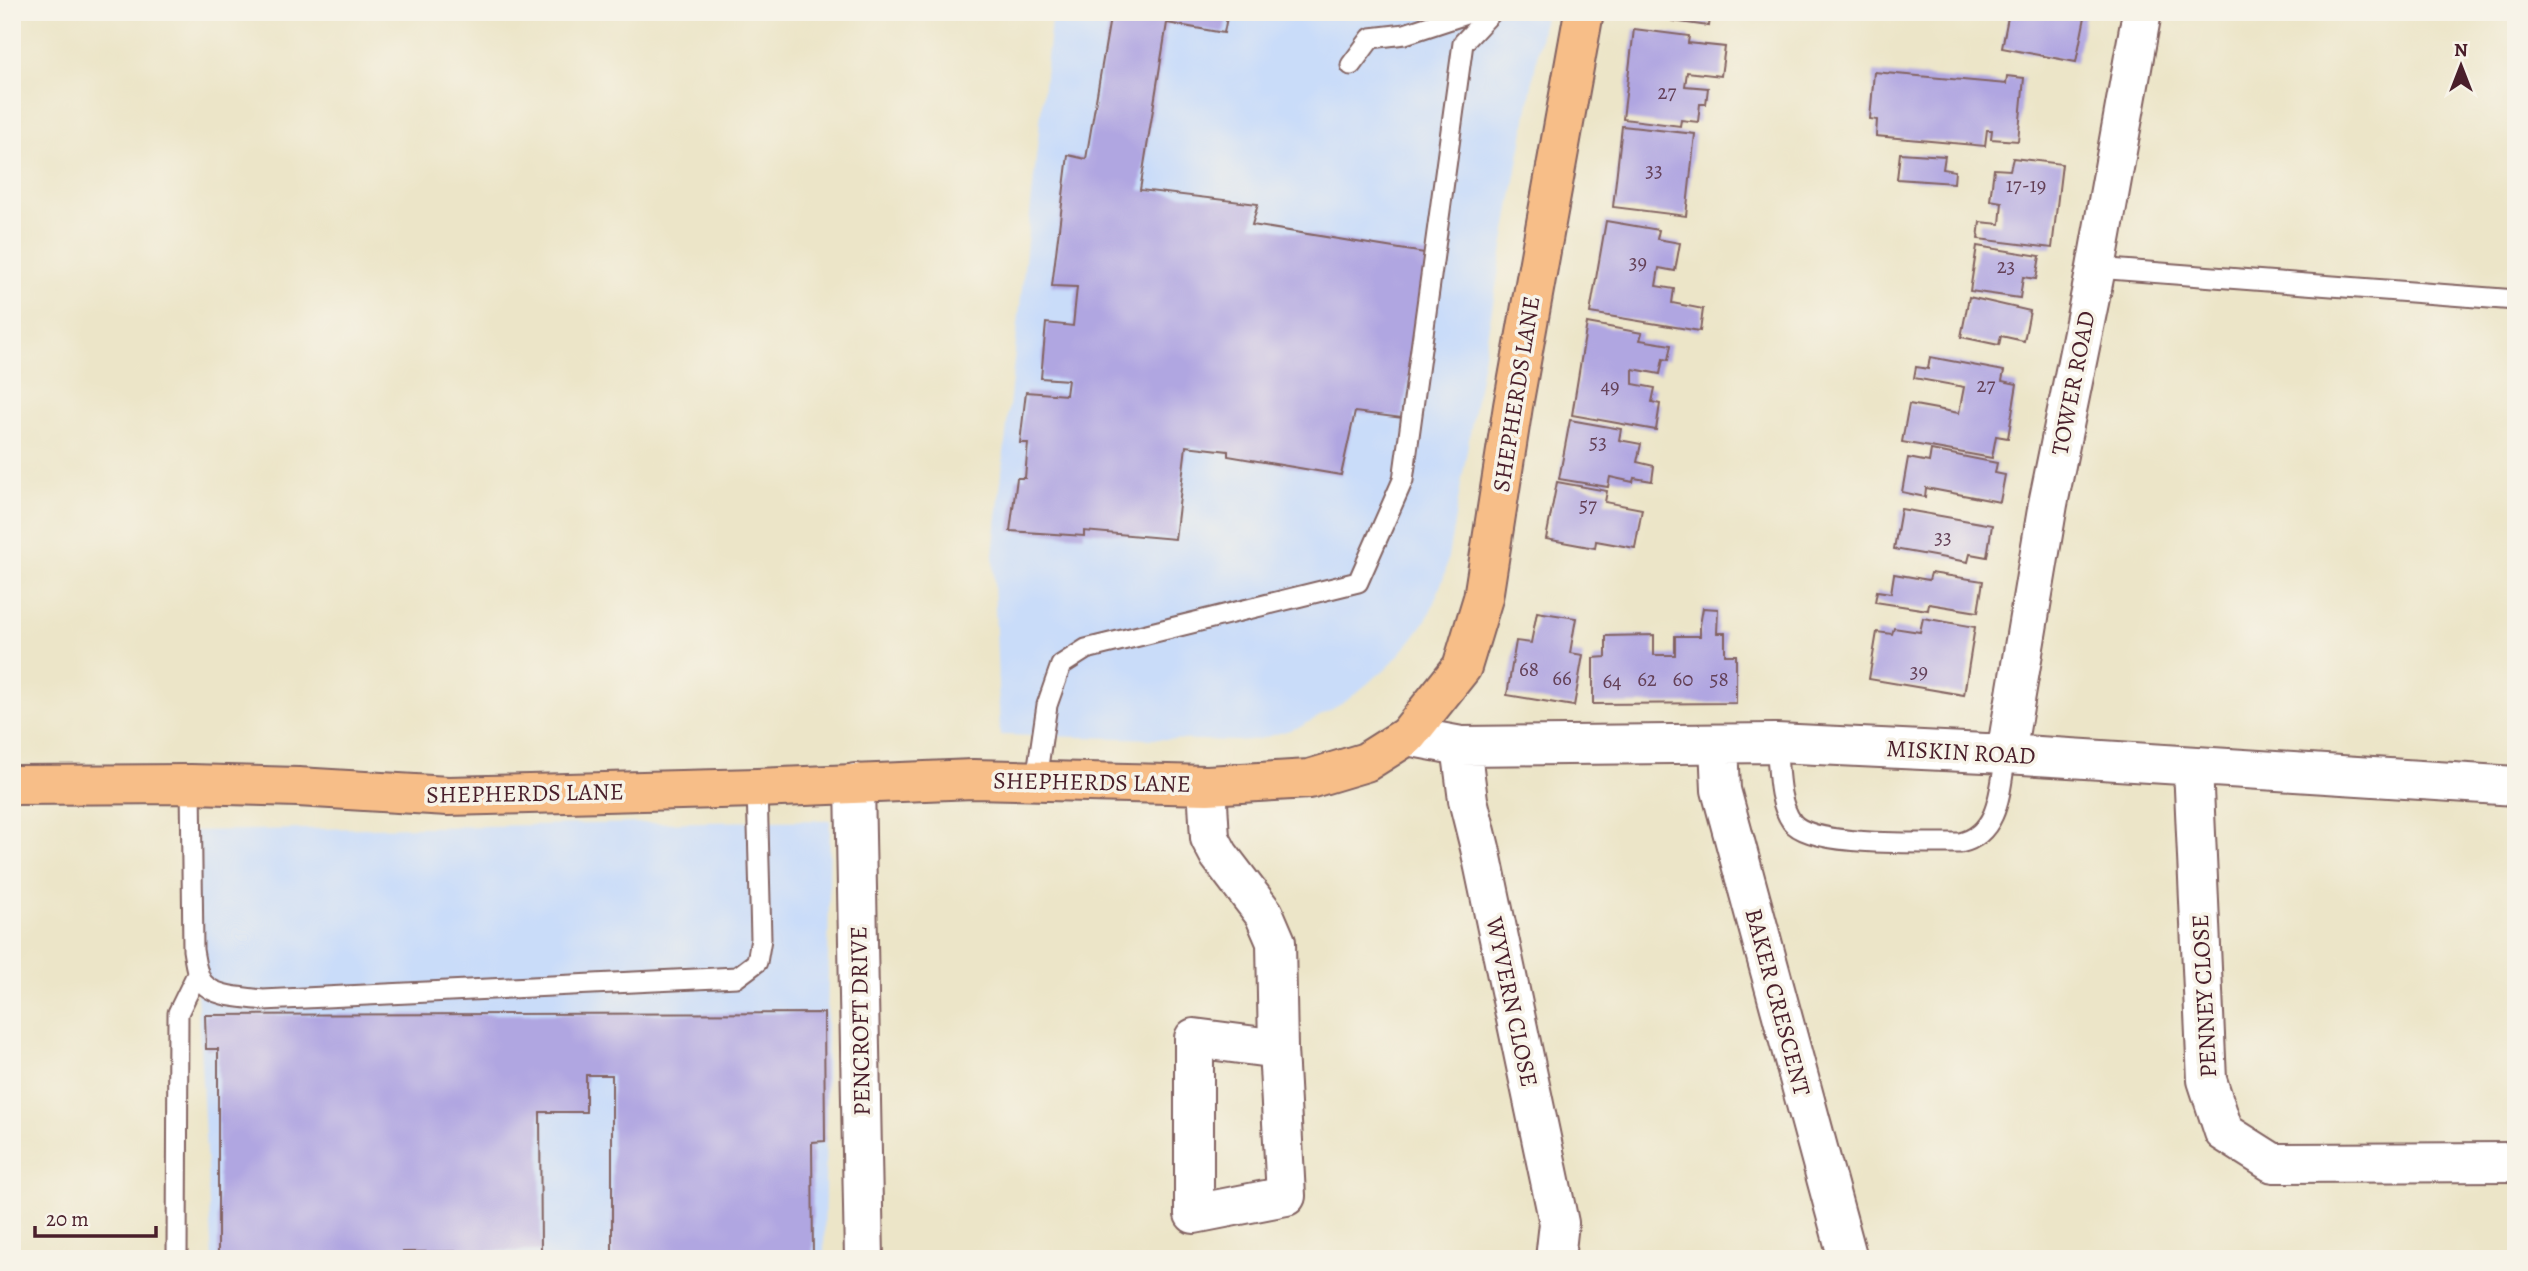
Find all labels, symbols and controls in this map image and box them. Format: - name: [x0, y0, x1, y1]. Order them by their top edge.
- north arrow: [2426, 32, 2496, 102]
- text: N: [2454, 37, 2468, 63]
- house number: 27: [1658, 78, 1677, 106]
- house number: 33: [1645, 156, 1663, 184]
- house number: 17-19: [2006, 171, 2046, 199]
- house number: 39: [1629, 248, 1647, 276]
- house number: 23: [1997, 252, 2015, 280]
- street label: SHEPHERDS LANE: [1485, 294, 1547, 494]
- street label: TOWER ROAD: [2043, 308, 2103, 458]
- house number: 27: [1977, 371, 1996, 399]
- house number: 49: [1600, 372, 1620, 400]
- house number: 53: [1589, 428, 1607, 456]
- house number: 57: [1579, 491, 1597, 519]
- house number: 33: [1934, 523, 1952, 551]
- house number: 68: [1519, 655, 1539, 683]
- house number: 39: [1910, 657, 1928, 685]
- house number: 66: [1552, 664, 1572, 692]
- house number: 62: [1637, 665, 1657, 693]
- house number: 60: [1673, 665, 1693, 693]
- house number: 58: [1709, 665, 1729, 693]
- house number: 64: [1602, 667, 1622, 695]
- street label: MISKIN ROAD: [1886, 732, 2036, 772]
- street label: SHEPHERDS LANE: [993, 764, 1191, 800]
- street label: SHEPHERDS LANE: [426, 775, 624, 811]
- street label: BAKER CRESCENT: [1738, 905, 1818, 1099]
- street label: WYVERN CLOSE: [1478, 913, 1546, 1090]
- street label: PENNEY CLOSE: [2184, 913, 2224, 1079]
- street label: PENCROFT DRIVE: [842, 926, 878, 1116]
- scale bar: [35, 1194, 156, 1238]
- text: 20 m: [46, 1205, 89, 1233]

